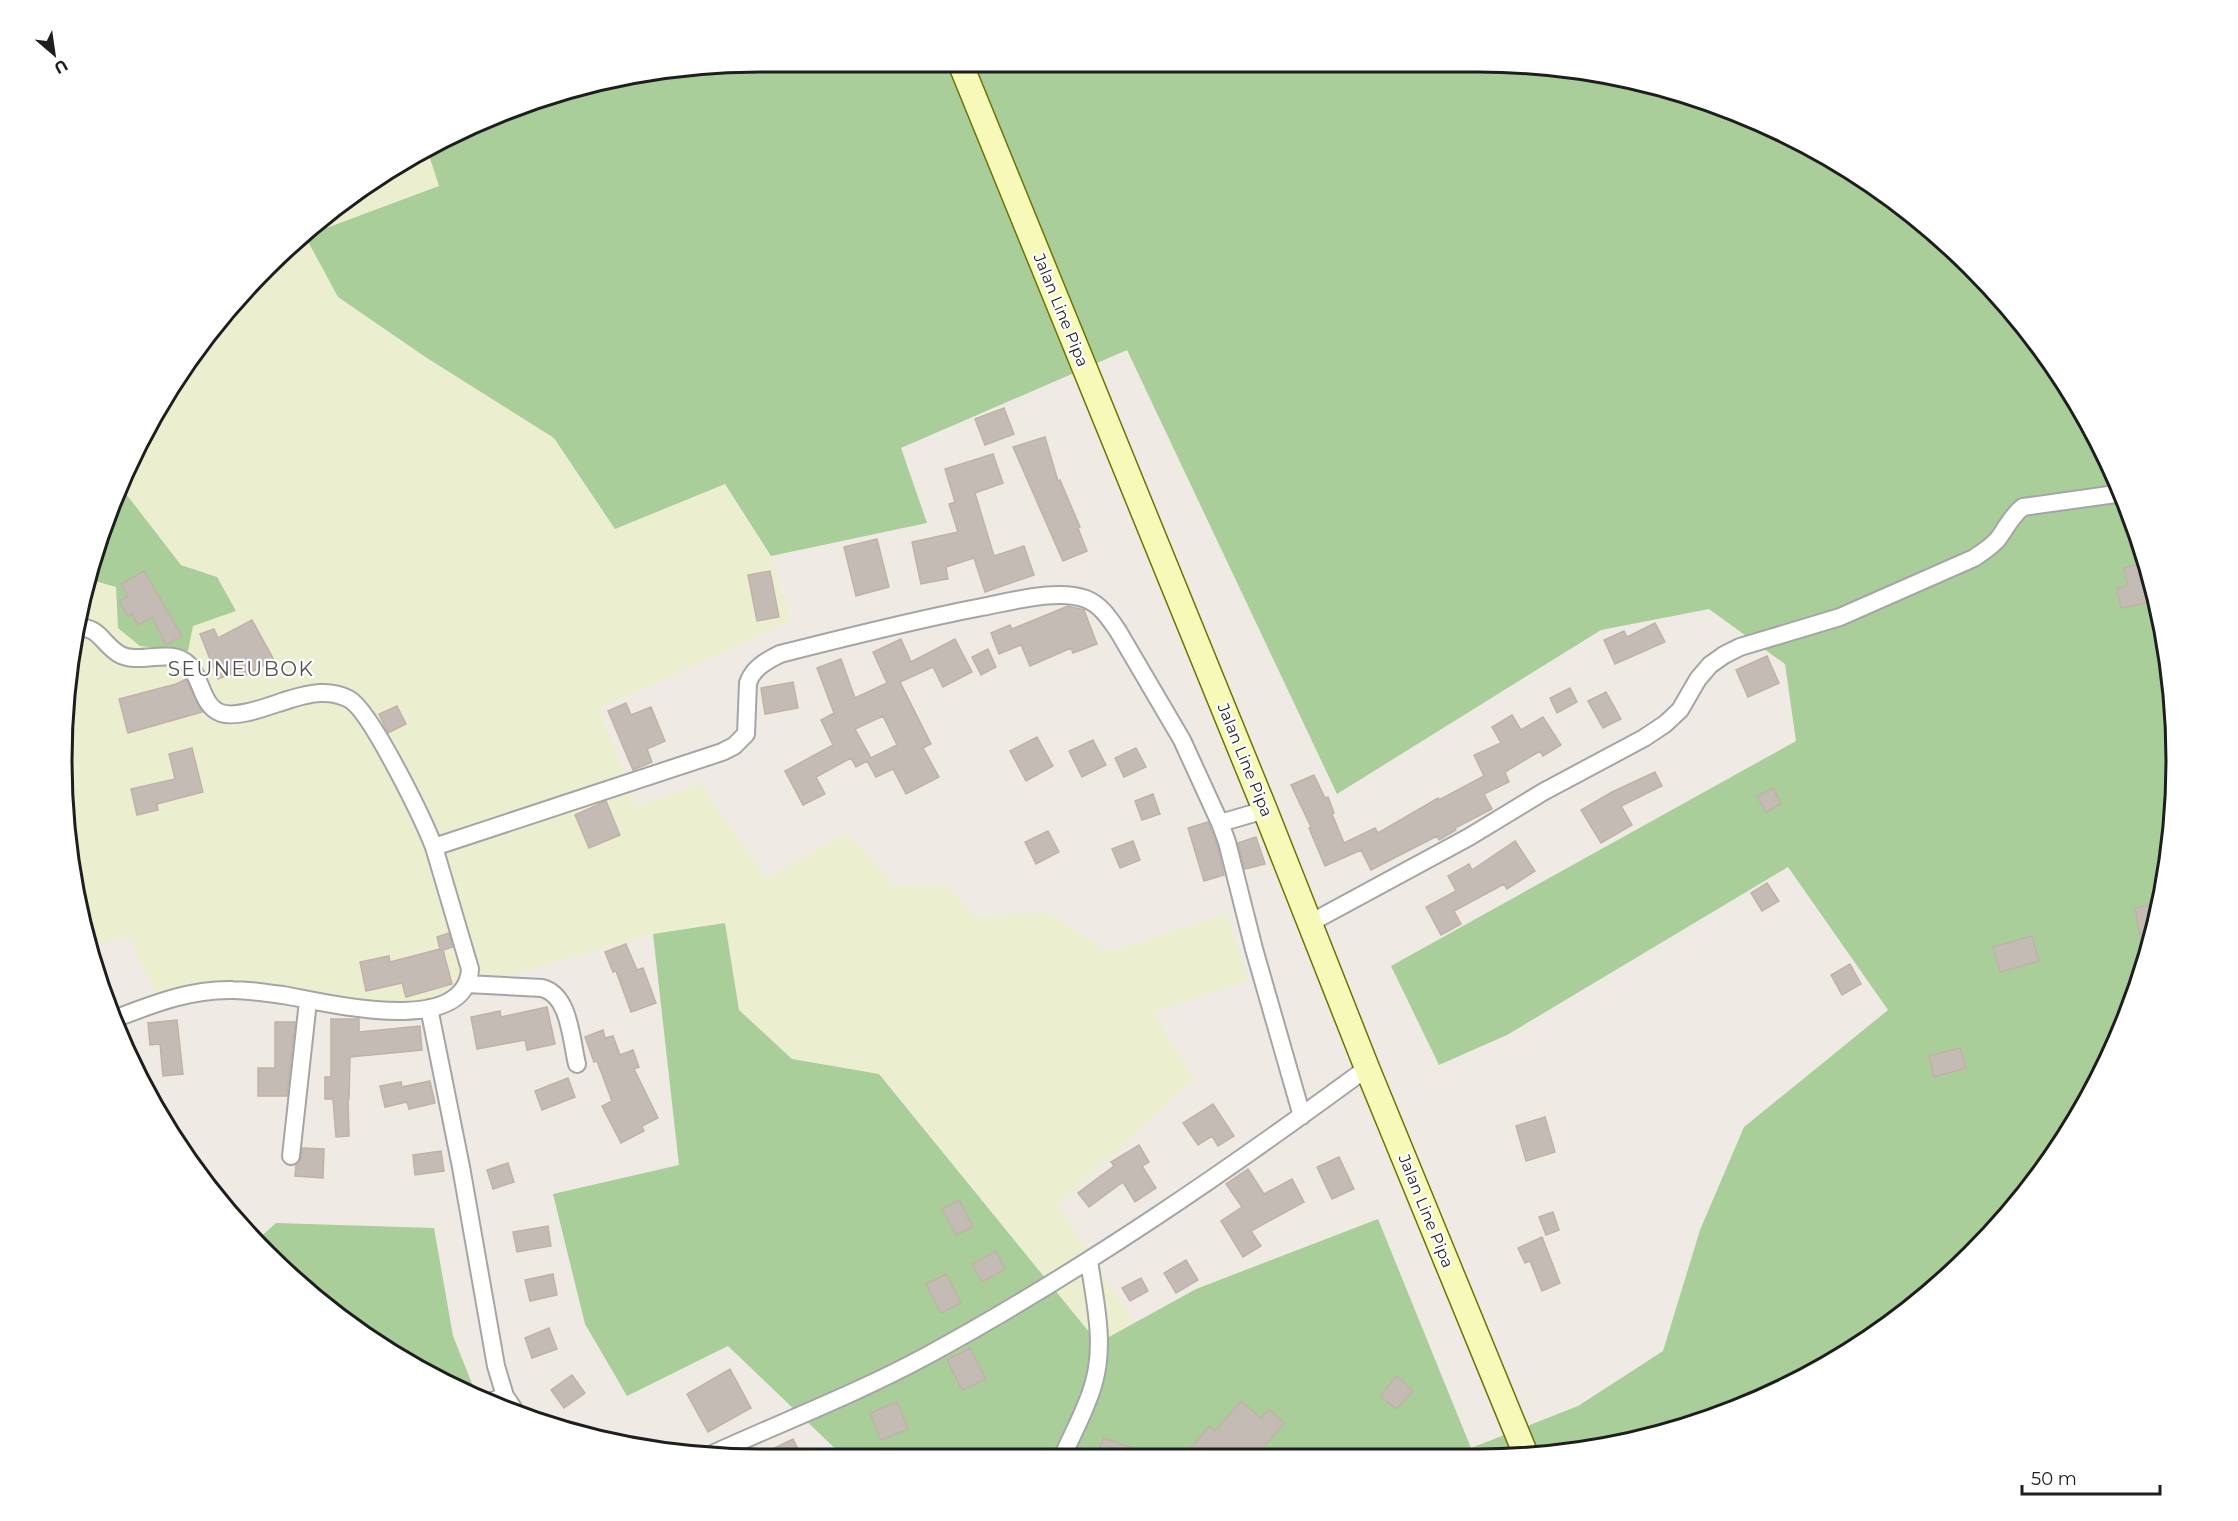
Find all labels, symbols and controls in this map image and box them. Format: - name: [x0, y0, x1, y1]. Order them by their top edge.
- north arrow: [24, 24, 84, 84]
- text: U: [51, 55, 71, 78]
- street label: Jalan Line Pipa: [1029, 250, 1092, 369]
- district label: SEUNEUBOK: [168, 657, 314, 681]
- street label: Jalan Line Pipa: [1213, 700, 1276, 819]
- street label: Jalan Line Pipa: [1394, 1151, 1457, 1270]
- scale bar: [2022, 1458, 2160, 1496]
- text: 50 m: [2031, 1468, 2077, 1490]

